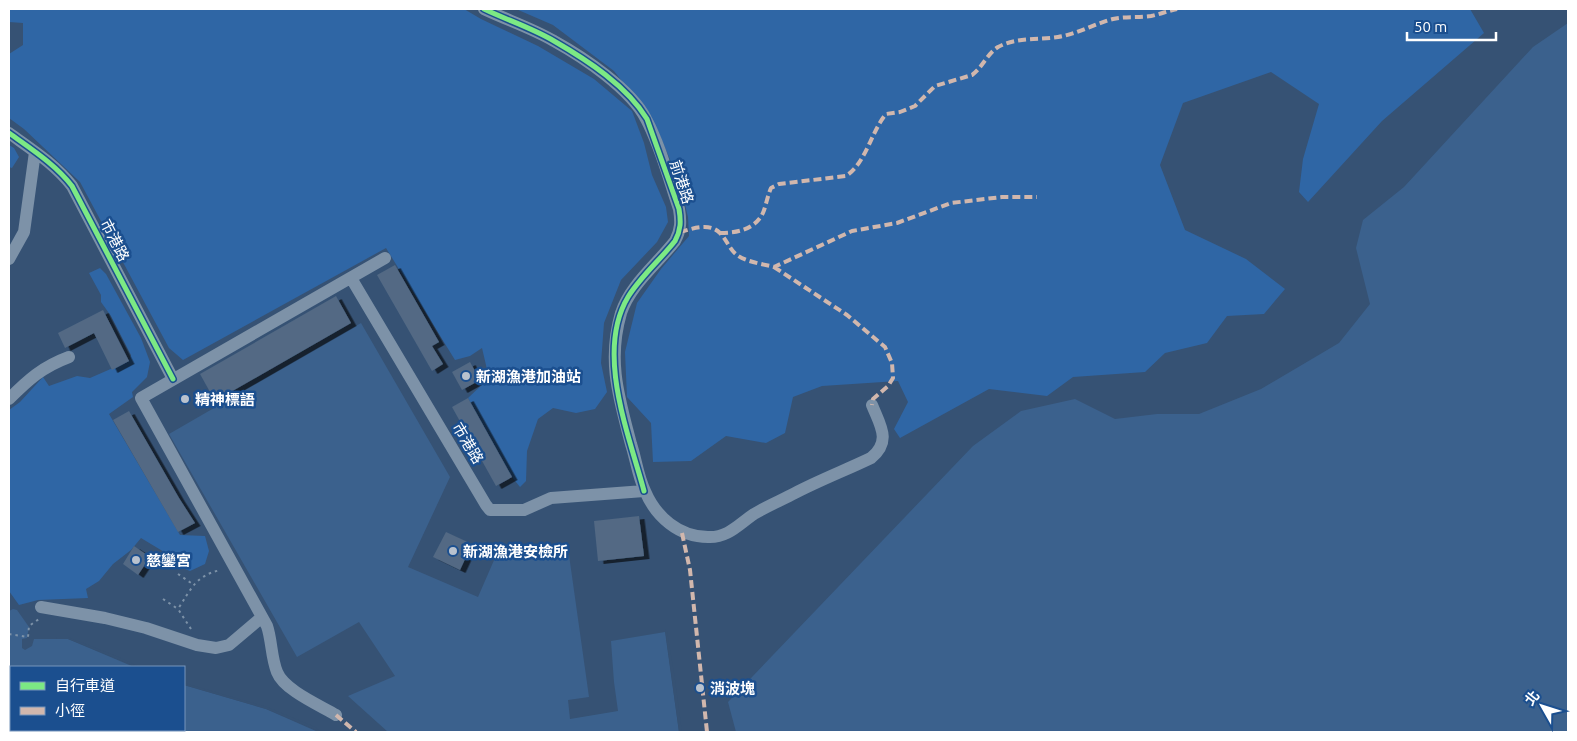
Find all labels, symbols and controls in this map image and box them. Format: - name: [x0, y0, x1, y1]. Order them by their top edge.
- scale bar: [1407, 10, 1496, 42]
- text: 50 m: [1414, 18, 1447, 35]
- street label: 前港路: [667, 158, 697, 206]
- street label: 市港路: [97, 216, 133, 264]
- place label: 新湖漁港加油站: [476, 368, 581, 385]
- marker: 新湖漁港加油站: [460, 370, 472, 382]
- place label: 精神標語: [195, 391, 255, 408]
- marker: 精神標語: [179, 393, 191, 405]
- street label: 市港路: [449, 419, 487, 467]
- place label: 新湖漁港安檢所: [463, 543, 568, 560]
- marker: 新湖漁港安檢所: [447, 545, 459, 557]
- place label: 慈鑾宮: [146, 552, 191, 569]
- marker: 慈鑾宮: [130, 554, 142, 566]
- legend: [10, 666, 185, 731]
- text: 自行車道: [55, 677, 115, 694]
- place label: 消波塊: [710, 680, 755, 697]
- north arrow: [1517, 681, 1567, 731]
- marker: 消波塊: [694, 682, 706, 694]
- text: 北: [1521, 687, 1543, 708]
- text: 小徑: [55, 702, 85, 719]

